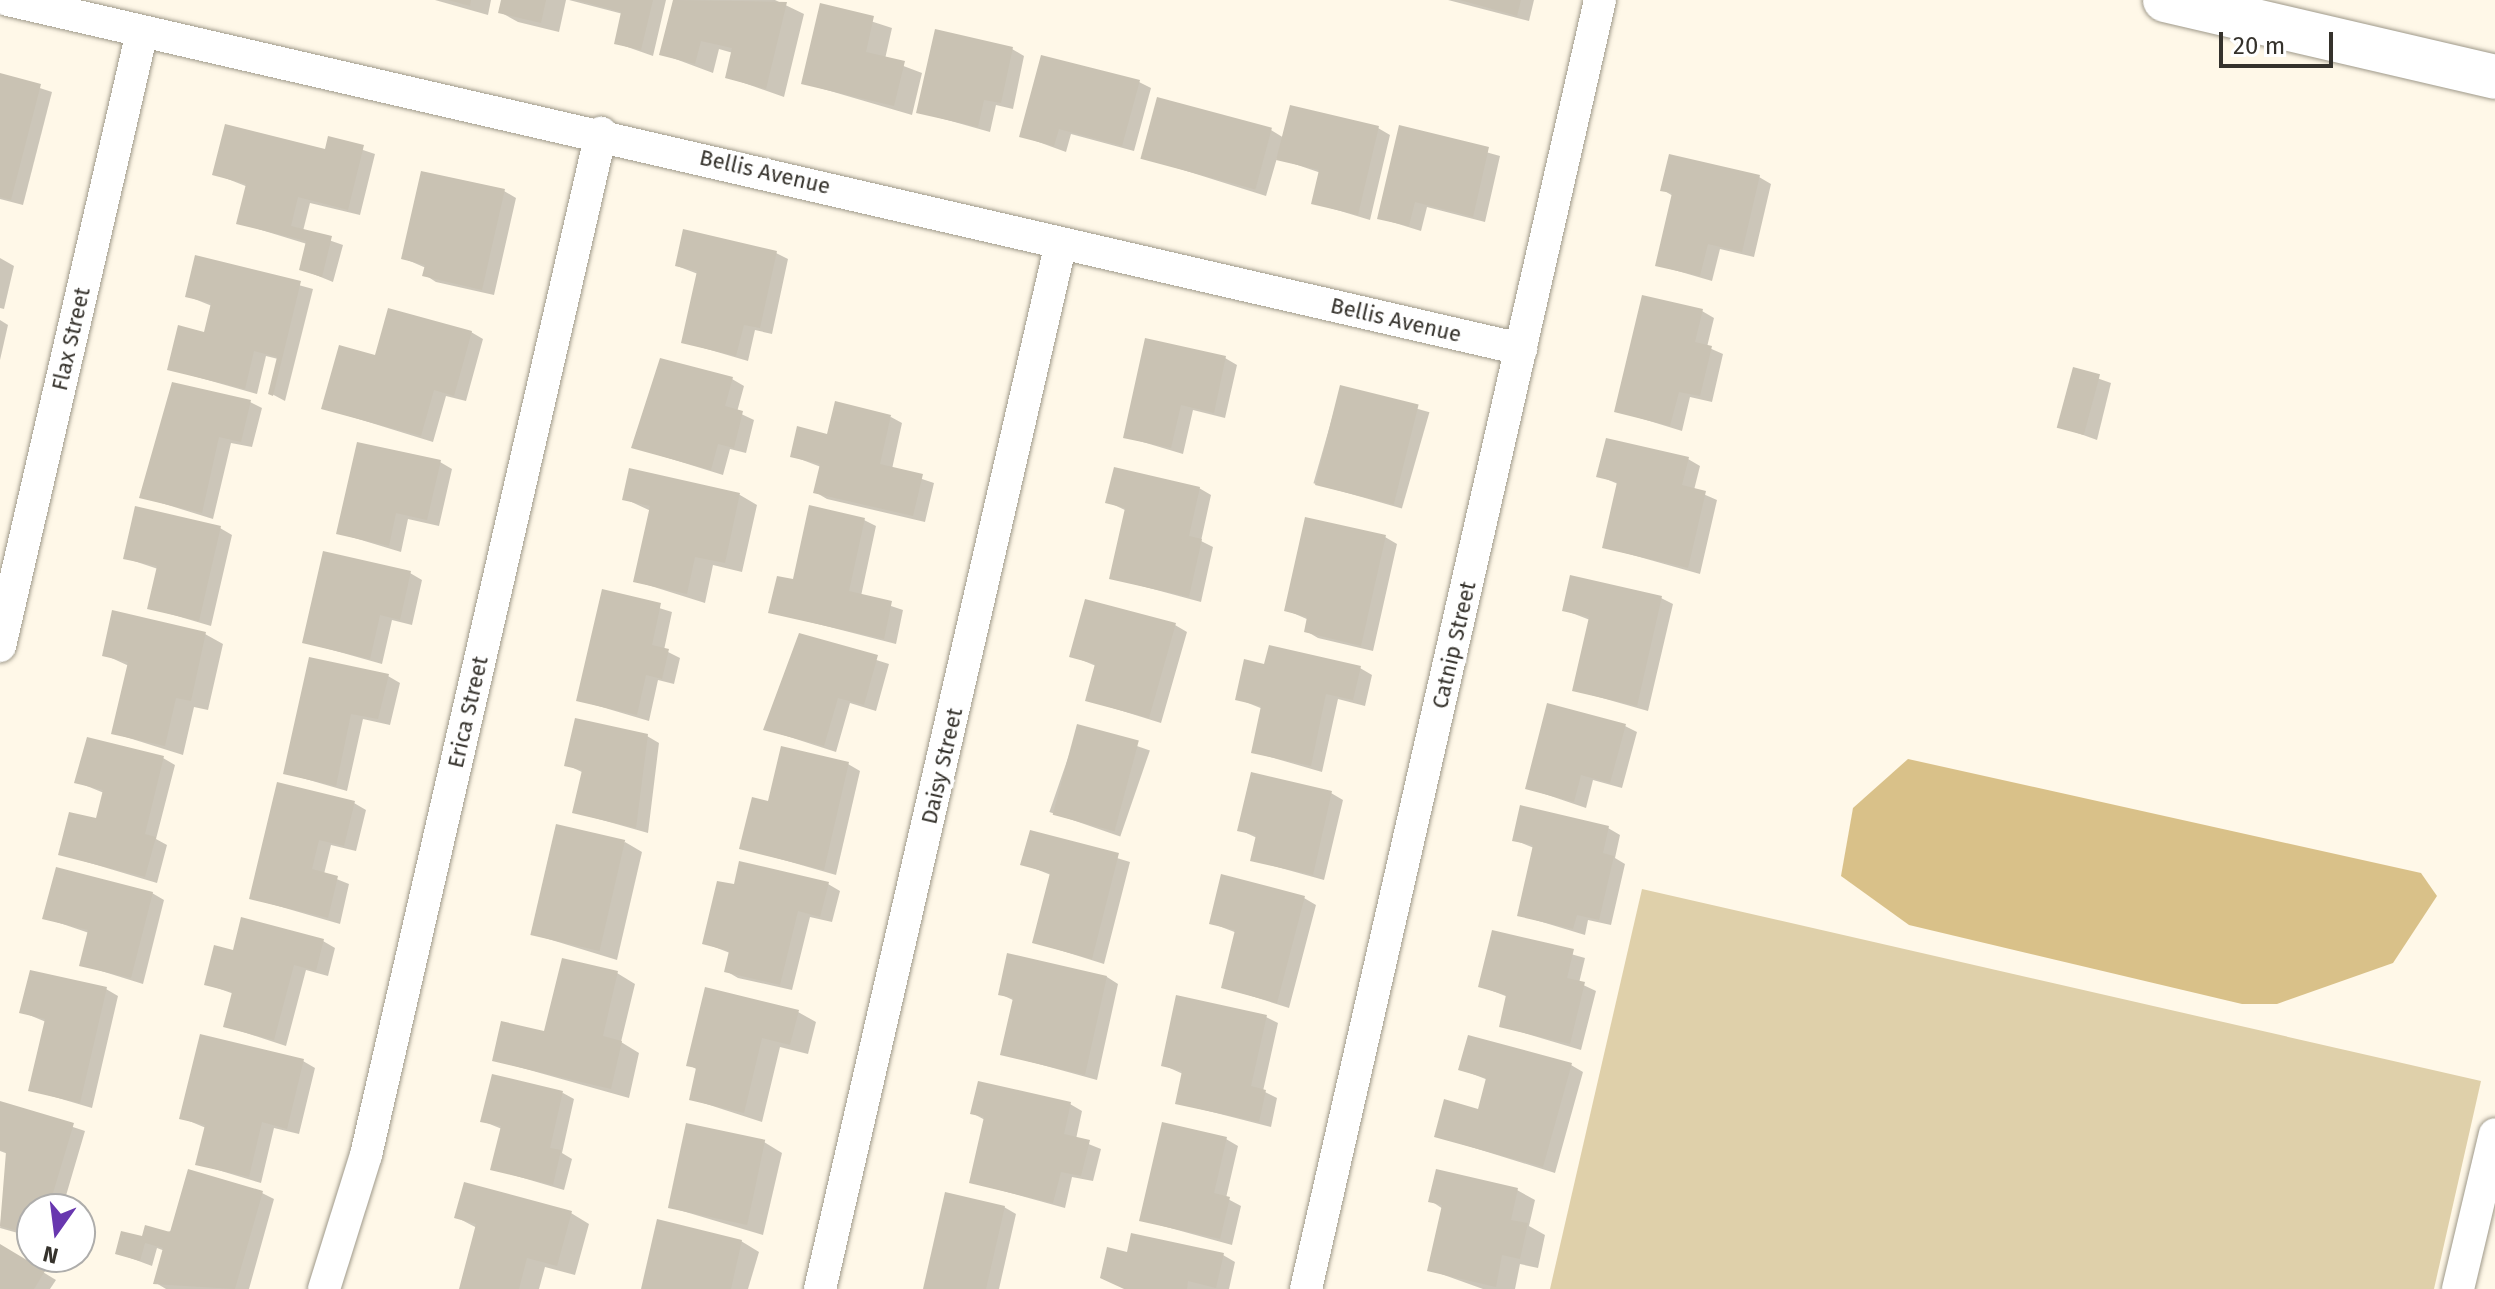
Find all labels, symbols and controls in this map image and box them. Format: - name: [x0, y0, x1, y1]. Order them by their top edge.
- scale bar: [2223, 16, 2337, 66]
- text: 20 m: [2233, 32, 2285, 60]
- street label: Bellis Avenue: [697, 144, 833, 200]
- street label: Flax Street: [46, 285, 96, 393]
- street label: Bellis Avenue: [1328, 292, 1464, 348]
- street label: Catnip Street: [1427, 579, 1481, 711]
- street label: Erica Street: [442, 653, 494, 771]
- street label: Daisy Street: [916, 705, 968, 827]
- north arrow: [16, 1193, 96, 1273]
- text: N: [40, 1240, 61, 1270]

